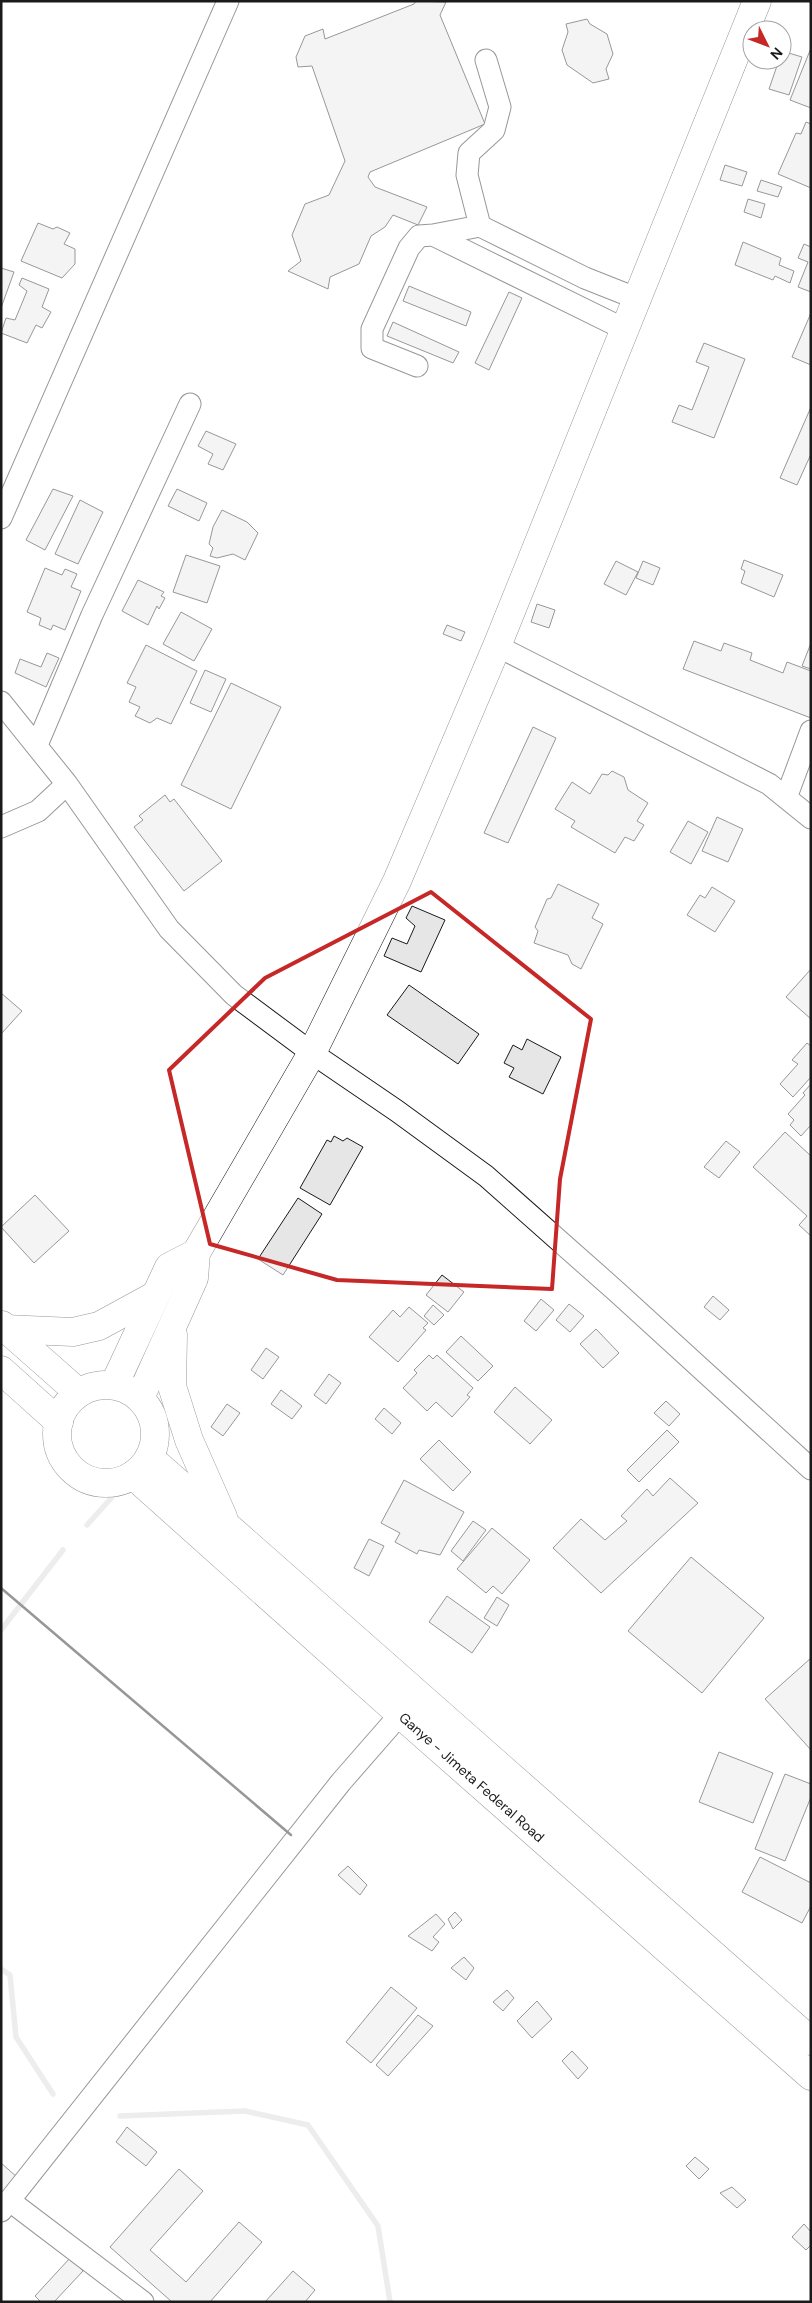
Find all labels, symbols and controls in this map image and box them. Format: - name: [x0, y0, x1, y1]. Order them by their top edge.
- north arrow: [742, 20, 792, 70]
- text: N: [767, 44, 787, 64]
- street label: Ganye - Jimeta Federal Road: [395, 1708, 548, 1846]

